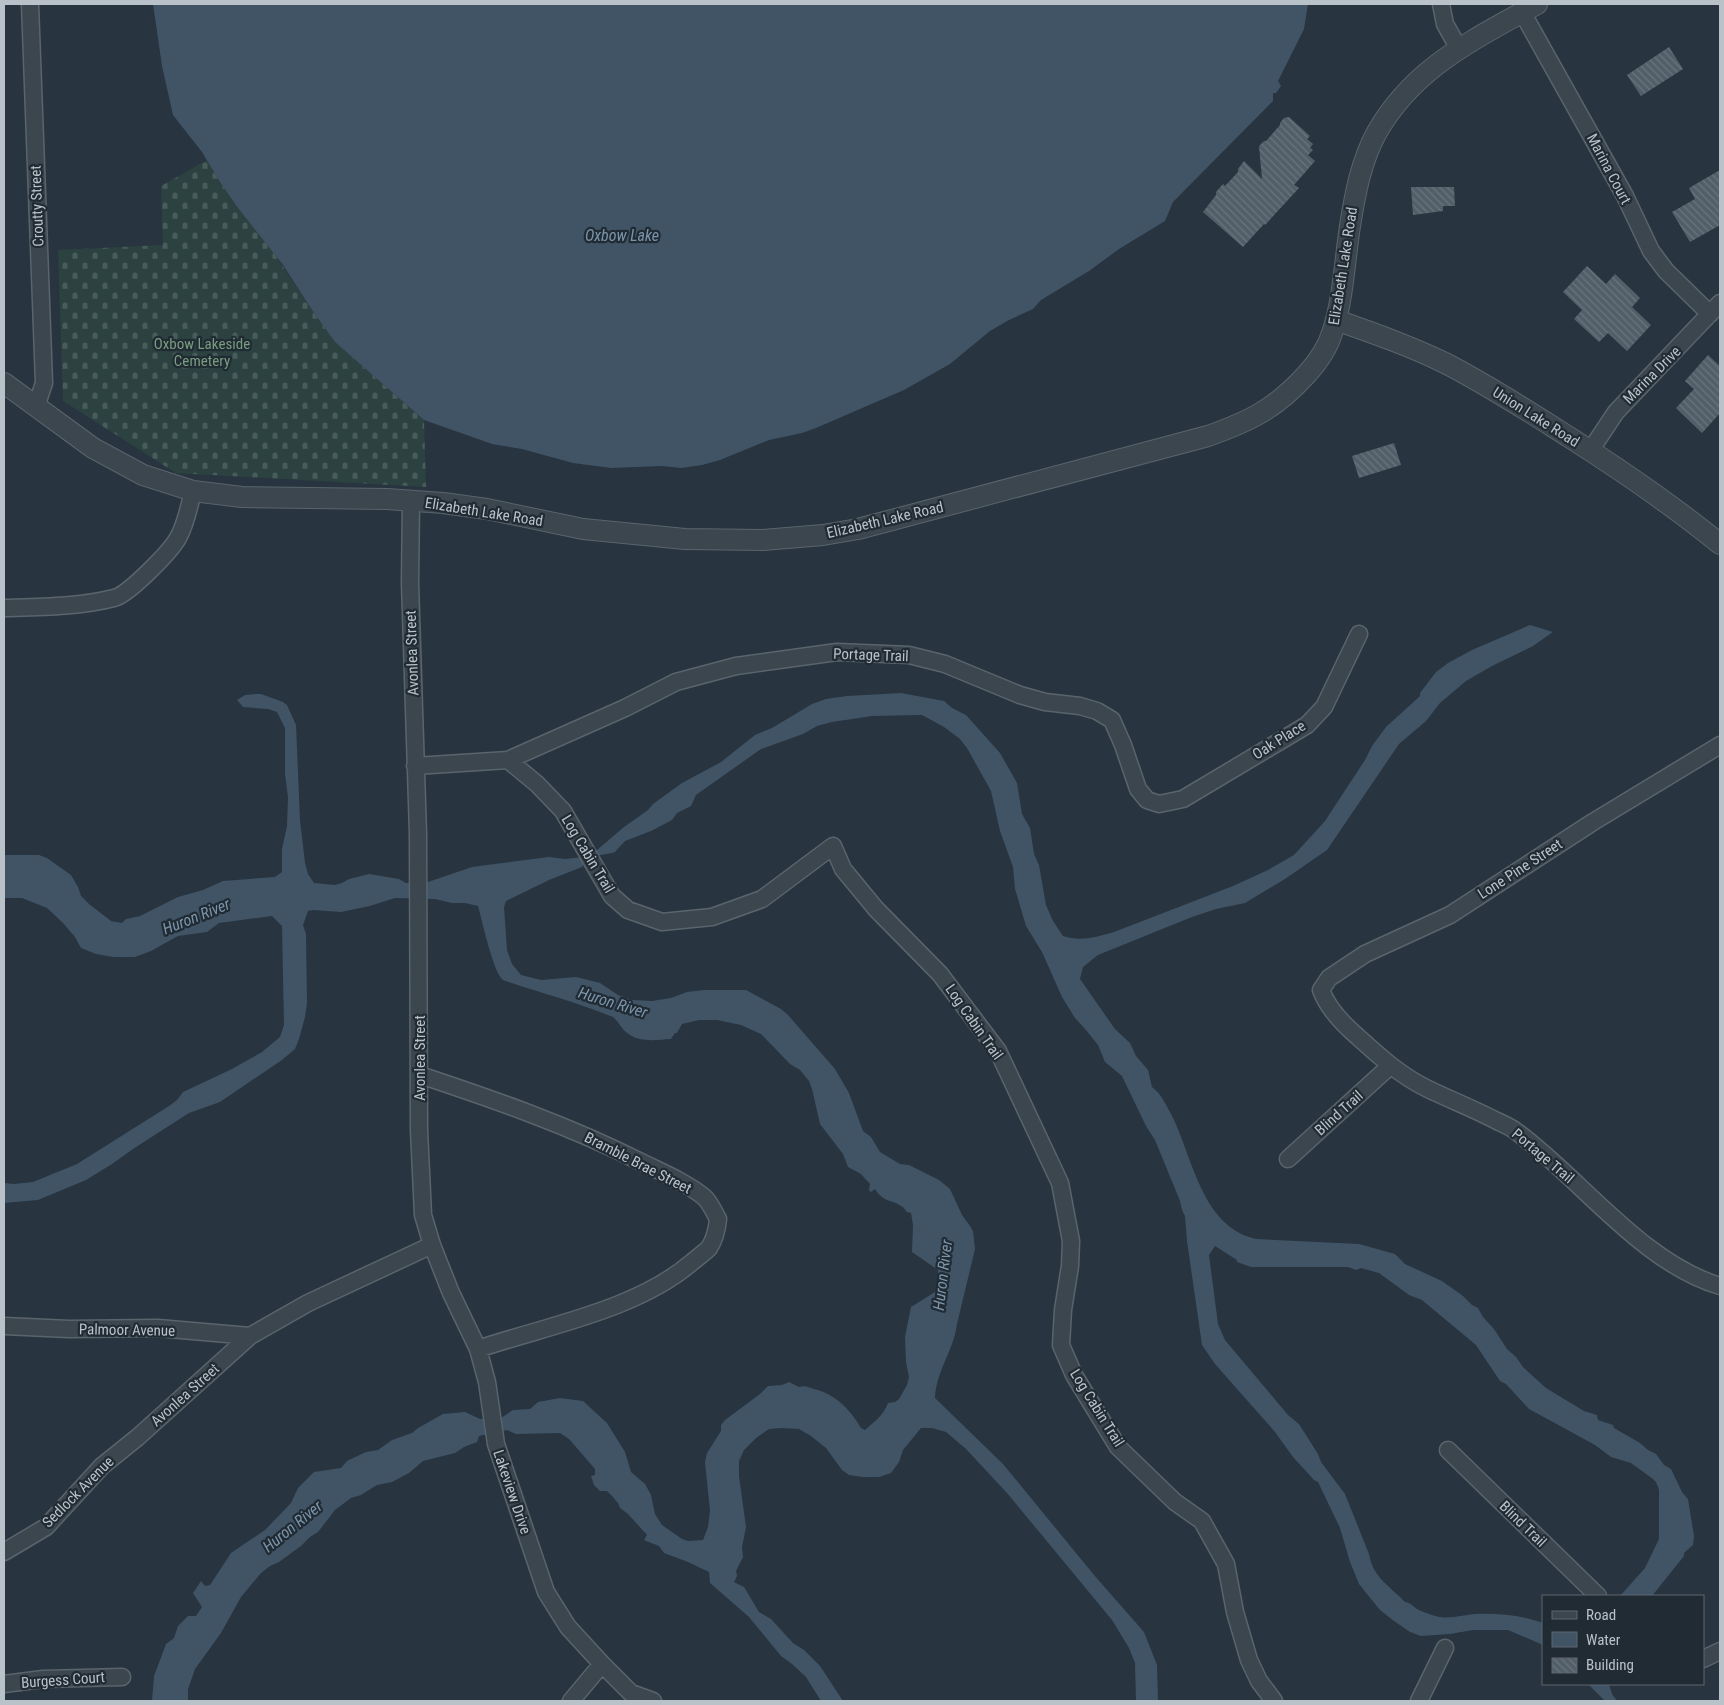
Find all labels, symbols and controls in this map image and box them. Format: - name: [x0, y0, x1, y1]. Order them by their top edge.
- street label: Marina Court: [1583, 131, 1635, 207]
- street label: Croutty Street: [27, 165, 47, 247]
- street label: Elizabeth Lake Road: [1325, 206, 1361, 326]
- water label: Oxbow Lake: [585, 226, 659, 245]
- park label: Oxbow Lakeside Cemetery: [154, 335, 250, 370]
- street label: Marina Drive: [1619, 342, 1685, 408]
- street label: Union Lake Road: [1489, 383, 1583, 451]
- street label: Elizabeth Lake Road: [424, 494, 544, 530]
- street label: Elizabeth Lake Road: [825, 498, 945, 542]
- street label: Avonlea Street: [402, 610, 422, 696]
- street label: Portage Trail: [833, 645, 909, 665]
- street label: Oak Place: [1249, 717, 1309, 763]
- street label: Log Cabin Trail: [558, 812, 618, 896]
- street label: Lone Pine Street: [1474, 835, 1566, 903]
- water label: Huron River: [160, 894, 234, 939]
- street label: Log Cabin Trail: [941, 981, 1007, 1063]
- water label: Huron River: [576, 983, 651, 1022]
- street label: Avonlea Street: [411, 1015, 429, 1101]
- street label: Blind Trail: [1311, 1087, 1367, 1139]
- street label: Portage Trail: [1508, 1125, 1578, 1187]
- street label: Bramble Brae Street: [582, 1128, 694, 1198]
- water label: Huron River: [929, 1237, 956, 1311]
- street label: Palmoor Avenue: [79, 1320, 175, 1340]
- street label: Avonlea Street: [147, 1360, 223, 1430]
- street label: Log Cabin Trail: [1066, 1366, 1128, 1450]
- street label: Lakeview Drive: [489, 1448, 535, 1536]
- street label: Sedlock Avenue: [39, 1453, 117, 1531]
- water label: Huron River: [259, 1496, 327, 1556]
- street label: Blind Trail: [1496, 1497, 1550, 1551]
- legend: [1542, 1595, 1704, 1685]
- text: Road: [1586, 1606, 1616, 1624]
- text: Water: [1586, 1631, 1621, 1649]
- text: Building: [1586, 1656, 1634, 1674]
- street label: Burgess Court: [20, 1668, 106, 1692]

